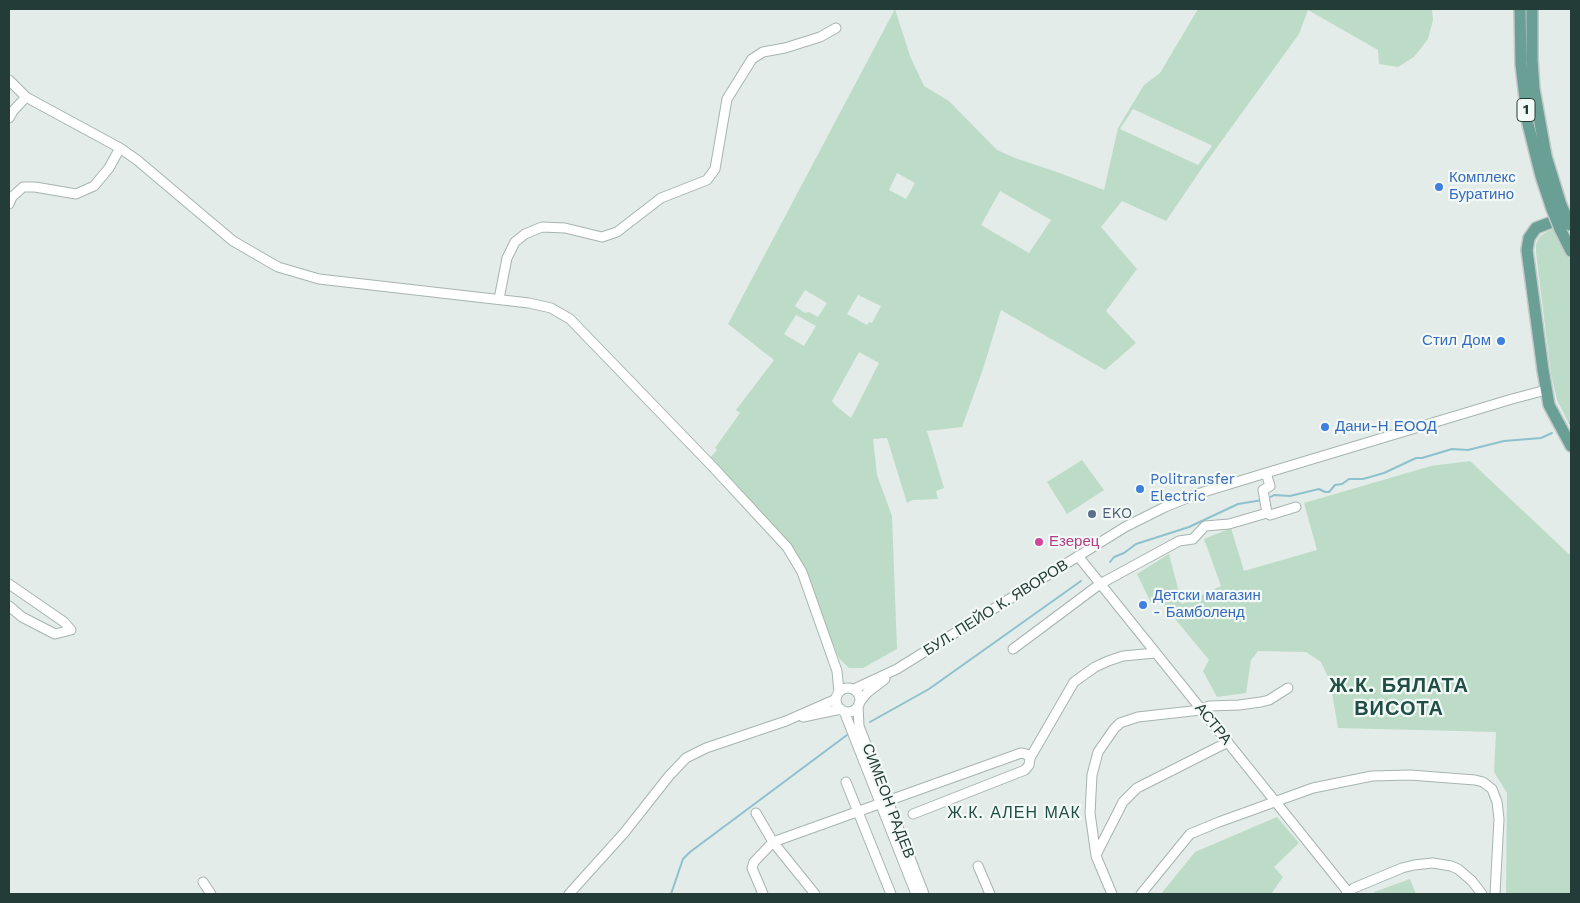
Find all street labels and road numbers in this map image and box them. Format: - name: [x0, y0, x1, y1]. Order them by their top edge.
- road number: 1: [1517, 98, 1535, 122]
- street label: БУЛ. ПЕЙО К. ЯВОРОВ: [920, 556, 1072, 660]
- street label: АСТРА: [1191, 700, 1235, 748]
- street label: СИМЕОН РАДЕВ: [858, 741, 918, 861]

